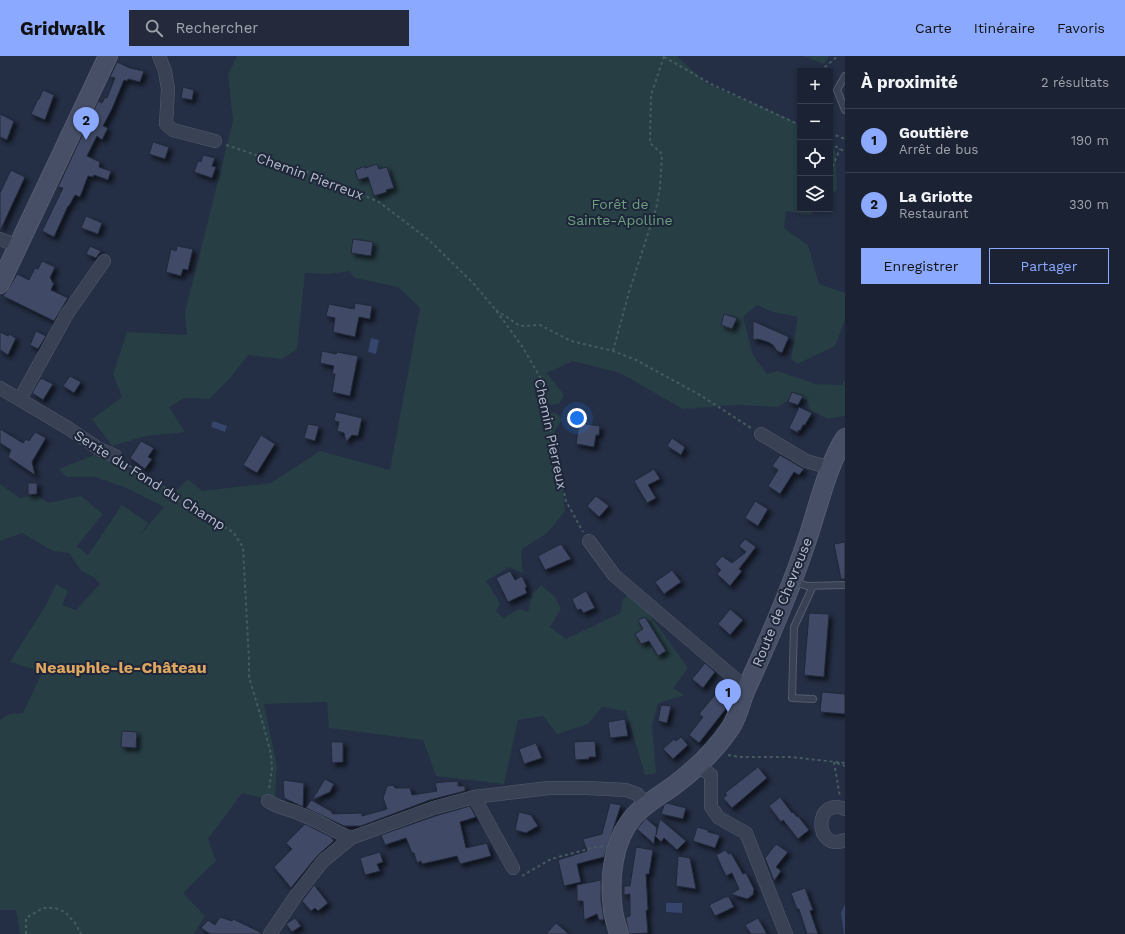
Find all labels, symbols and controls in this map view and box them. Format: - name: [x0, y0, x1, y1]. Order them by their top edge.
- search box: [129, 10, 409, 46]
- text: Gridwalk: [20, 17, 105, 40]
- icon: search: [143, 17, 165, 39]
- text: Rechercher: [175, 19, 258, 37]
- text: Carte: [915, 20, 952, 36]
- text: Itinéraire: [974, 20, 1035, 36]
- text: Favoris: [1057, 20, 1105, 36]
- map controls: [797, 68, 833, 212]
- button: +: [797, 68, 833, 104]
- text: À proximité: [861, 72, 958, 92]
- text: 2 résultats: [1041, 75, 1109, 90]
- button: −: [797, 104, 833, 140]
- pin: 2: [73, 107, 99, 140]
- text: Gouttière: [899, 124, 969, 142]
- text: 1: [871, 133, 877, 148]
- text: 190 m: [1071, 133, 1109, 148]
- button: locate: [797, 140, 833, 176]
- text: Arrêt de bus: [899, 142, 978, 157]
- street label: Chemin Pierreux: [254, 149, 366, 203]
- button: layers: [797, 176, 833, 212]
- text: La Griotte: [899, 188, 973, 206]
- park label: Forêt de Sainte-Apolline: [567, 196, 673, 228]
- text: 2: [870, 197, 878, 212]
- text: 330 m: [1069, 197, 1109, 212]
- text: Restaurant: [899, 206, 969, 221]
- button: Enregistrer: [861, 248, 981, 284]
- button: Partager: [989, 248, 1109, 284]
- street label: Chemin Pierreux: [531, 377, 571, 491]
- your location: [567, 408, 587, 428]
- street label: Sente du Fond du Champ: [71, 427, 229, 533]
- street label: Route de Chevreuse: [749, 535, 815, 669]
- district label: Neauphle-le-Château: [35, 658, 207, 677]
- pin: 1: [715, 679, 741, 712]

